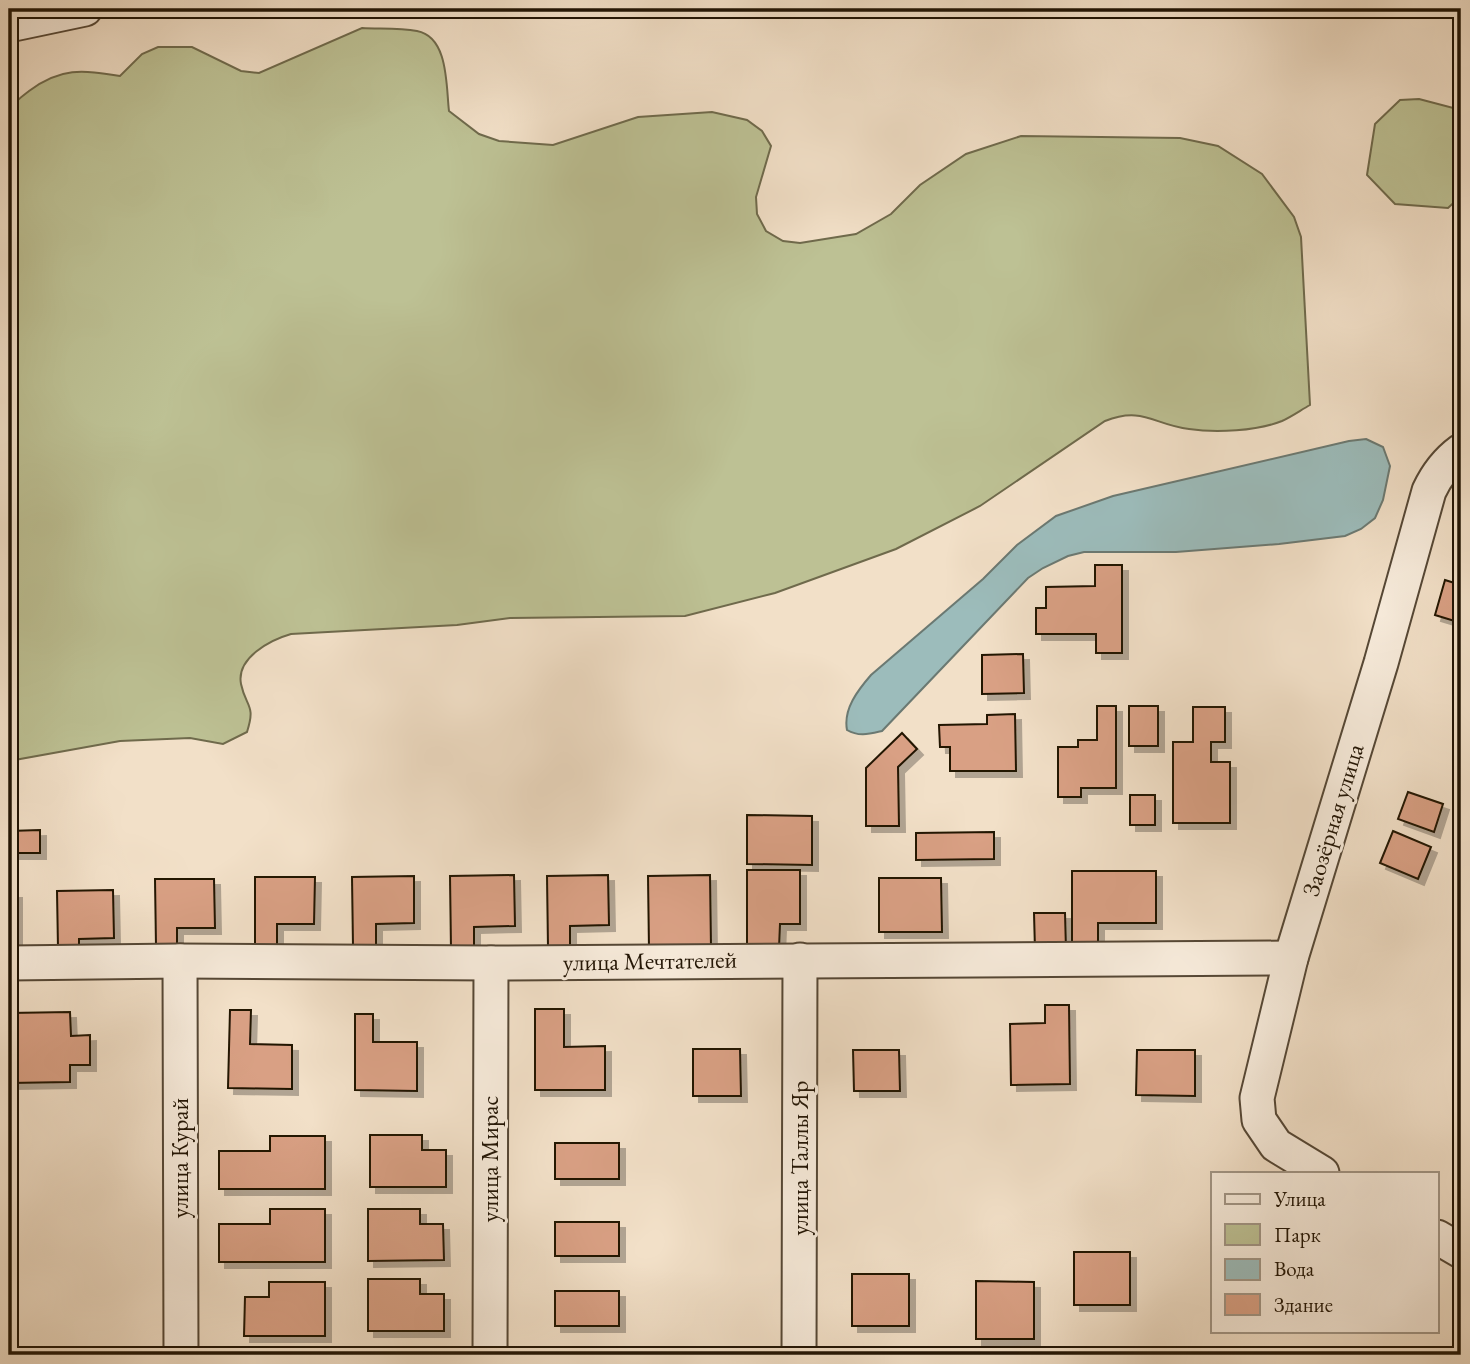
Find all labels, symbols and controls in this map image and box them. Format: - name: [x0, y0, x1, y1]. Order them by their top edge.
- street label: Заозёрная улица: [1295, 739, 1371, 900]
- street label: улица Мечтателей: [563, 943, 738, 978]
- street label: улица Таллы Яр: [784, 1080, 815, 1236]
- street label: улица Мирас: [474, 1096, 505, 1222]
- street label: улица Курай: [164, 1097, 195, 1218]
- legend: [1211, 1172, 1438, 1332]
- text: Улица: [1273, 1185, 1326, 1212]
- text: Парк: [1274, 1221, 1321, 1248]
- text: Вода: [1274, 1255, 1315, 1282]
- text: Здание: [1274, 1291, 1333, 1318]

